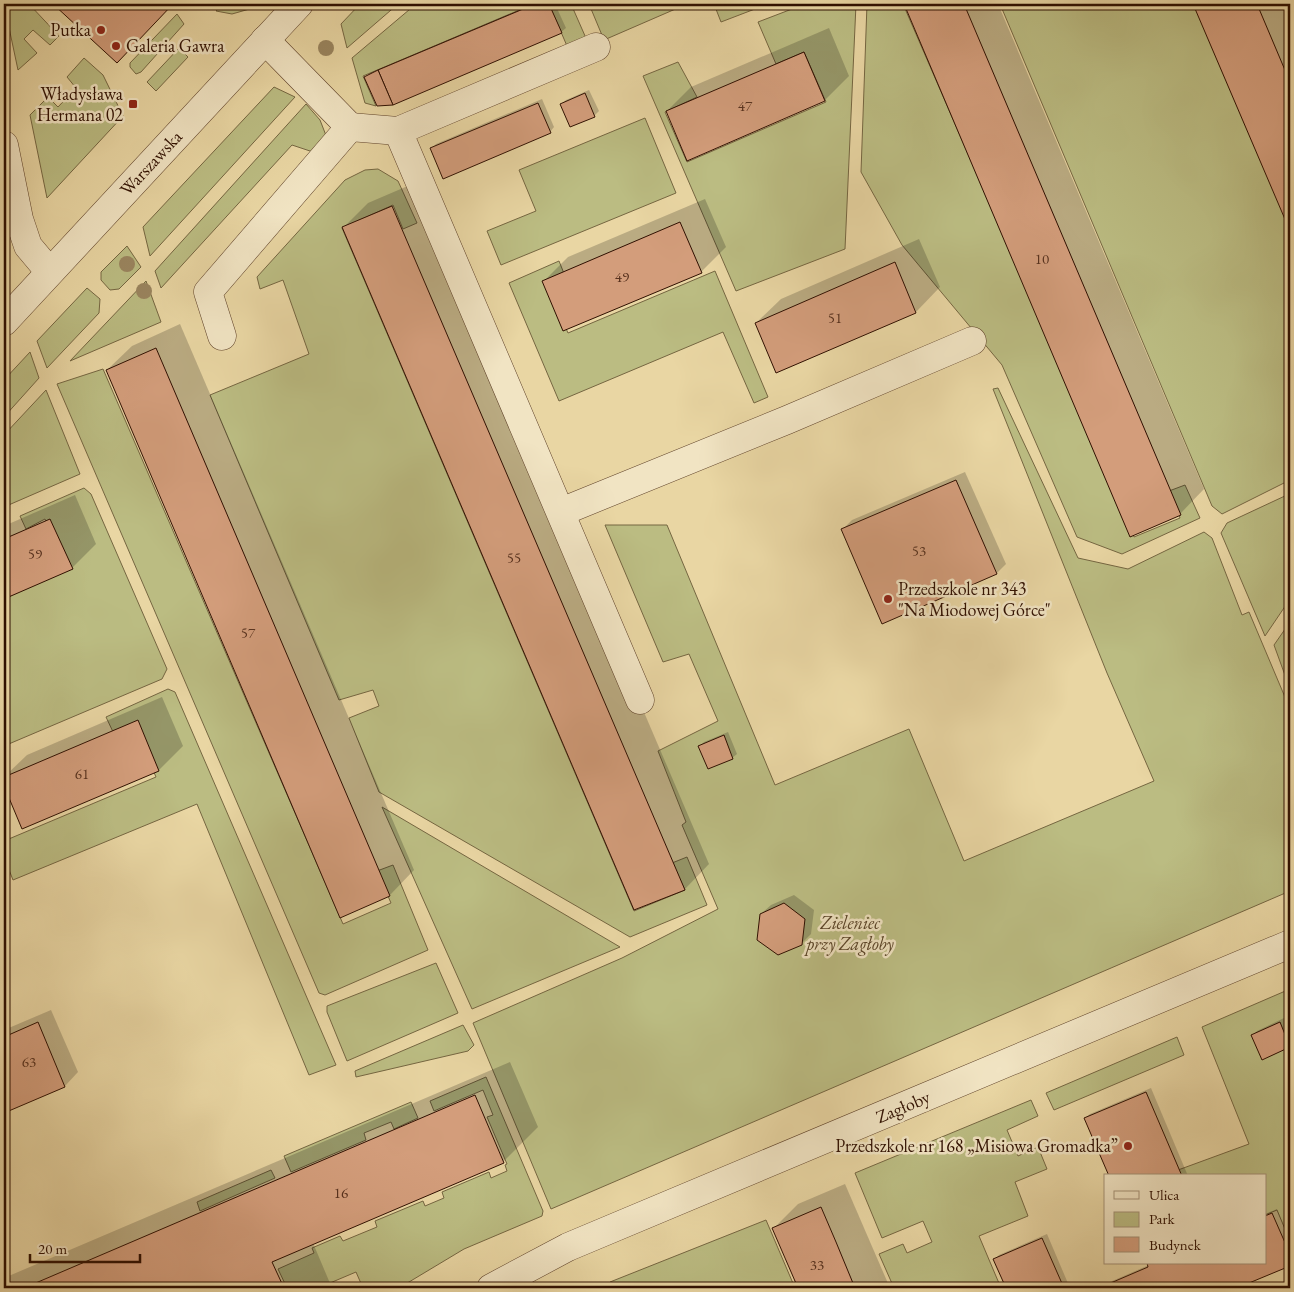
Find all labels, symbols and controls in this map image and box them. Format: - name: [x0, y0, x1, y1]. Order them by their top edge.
- place label: Putka: [50, 18, 92, 41]
- marker: Putka: [95, 24, 107, 36]
- place label: Galeria Gawra: [126, 34, 225, 57]
- marker: Galeria Gawra: [110, 40, 122, 52]
- place label: Władysława Hermana 02: [37, 82, 124, 126]
- house number: 47: [738, 96, 753, 115]
- marker: Władysława Hermana 02: [127, 98, 139, 110]
- street label: Warszawska: [115, 125, 187, 200]
- house number: 10: [1035, 249, 1049, 268]
- house number: 49: [615, 267, 629, 286]
- house number: 51: [828, 308, 842, 327]
- house number: 53: [912, 541, 926, 560]
- house number: 59: [28, 544, 42, 563]
- house number: 55: [507, 548, 521, 567]
- place label: Przedszkole nr 343 "Na Miodowej Górce": [898, 577, 1051, 621]
- marker: Przedszkole nr 343 "Na Miodowej Górce": [882, 593, 894, 605]
- house number: 57: [241, 623, 256, 642]
- house number: 61: [75, 764, 89, 783]
- park label: Zieleniec przy Zagłoby: [803, 911, 895, 956]
- house number: 63: [22, 1052, 36, 1071]
- street label: Zagłoby: [872, 1085, 933, 1128]
- place label: Przedszkole nr 168 „Misiowa Gromadka”: [835, 1134, 1118, 1157]
- marker: Przedszkole nr 168 „Misiowa Gromadka”: [1122, 1140, 1134, 1152]
- legend: [1104, 1174, 1266, 1264]
- house number: 16: [334, 1183, 348, 1202]
- text: Ulica: [1149, 1185, 1179, 1204]
- text: Park: [1149, 1209, 1176, 1228]
- scale bar: [30, 1232, 140, 1264]
- text: Budynek: [1149, 1235, 1202, 1254]
- text: 20 m: [38, 1239, 67, 1258]
- house number: 33: [810, 1255, 824, 1274]

